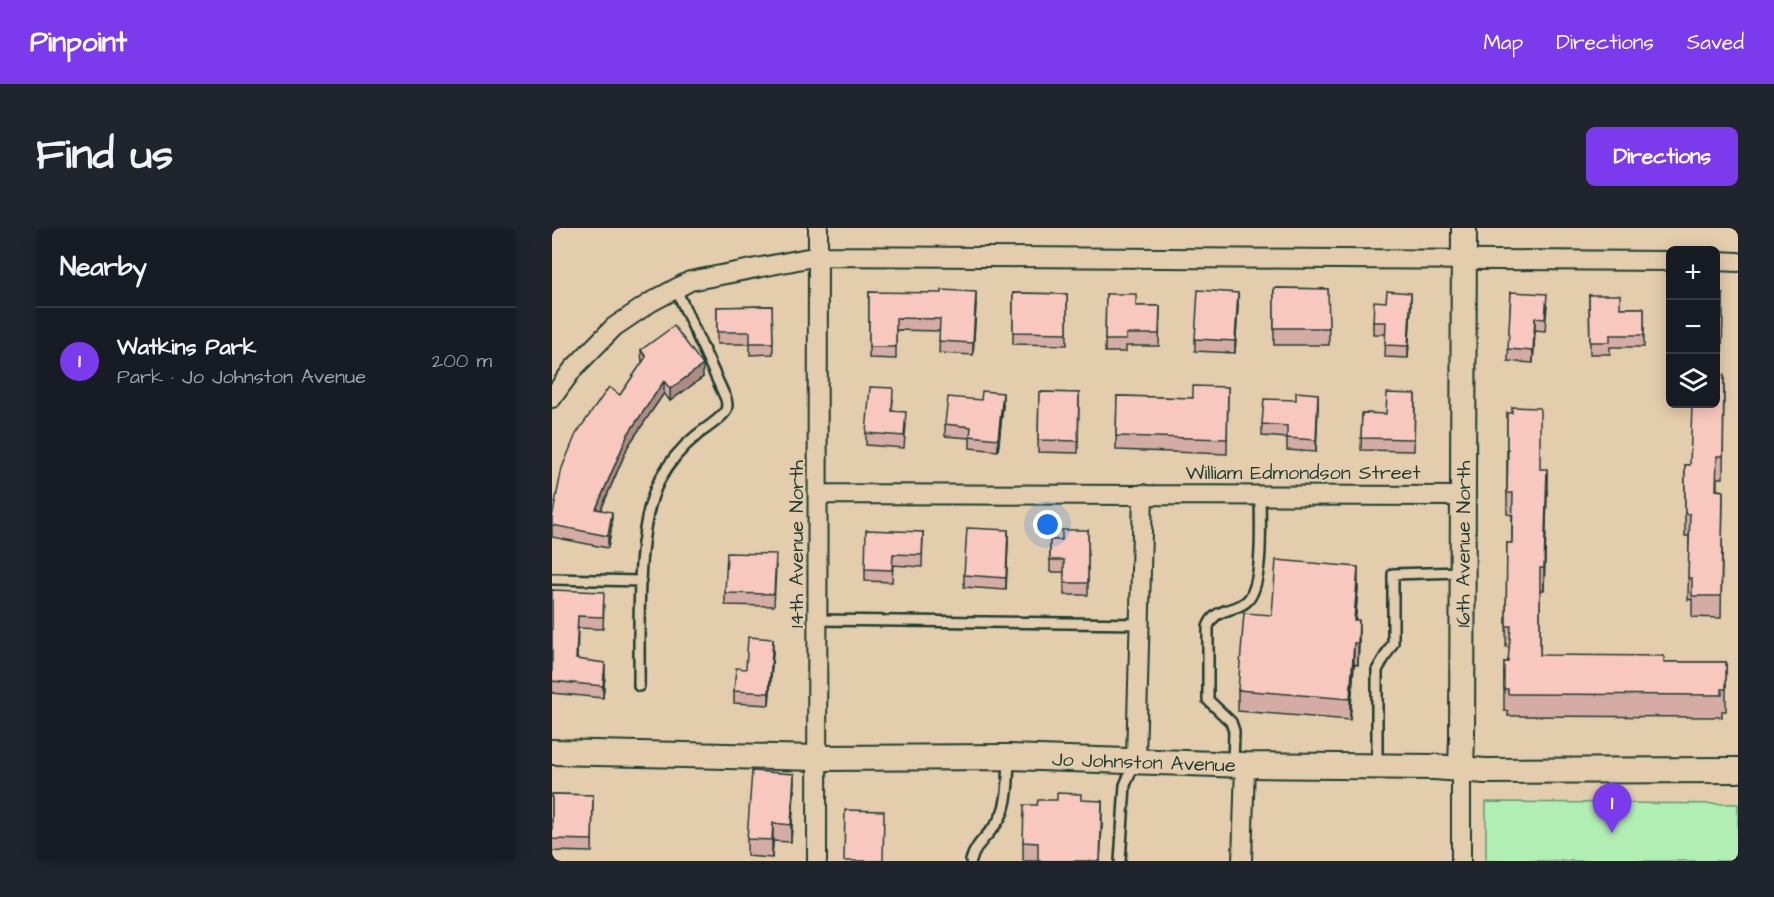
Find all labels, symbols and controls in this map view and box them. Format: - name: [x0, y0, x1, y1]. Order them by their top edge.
- text: Pinpoint: [30, 23, 127, 62]
- text: Map: [1483, 28, 1523, 57]
- text: Directions: [1556, 28, 1654, 57]
- text: Saved: [1687, 28, 1744, 57]
- text: Find us: [36, 127, 173, 185]
- button: Directions: [1586, 127, 1738, 186]
- map controls: [1666, 246, 1720, 408]
- button: +: [1666, 246, 1720, 300]
- text: Nearby: [60, 249, 147, 285]
- button: −: [1666, 300, 1720, 354]
- text: Watkins Park: [117, 332, 256, 363]
- text: 1: [78, 347, 81, 375]
- text: 200 m: [432, 347, 492, 375]
- button: layers: [1666, 354, 1720, 408]
- text: Park · Jo Johnston Avenue: [117, 363, 366, 391]
- street label: William Edmondson Street: [1185, 459, 1421, 487]
- street label: 14th Avenue North: [783, 460, 811, 628]
- street label: 16th Avenue North: [1449, 460, 1478, 628]
- your location: [1033, 510, 1062, 539]
- street label: Jo Johnston Avenue: [1051, 745, 1236, 780]
- pin: 1: [1592, 784, 1632, 833]

